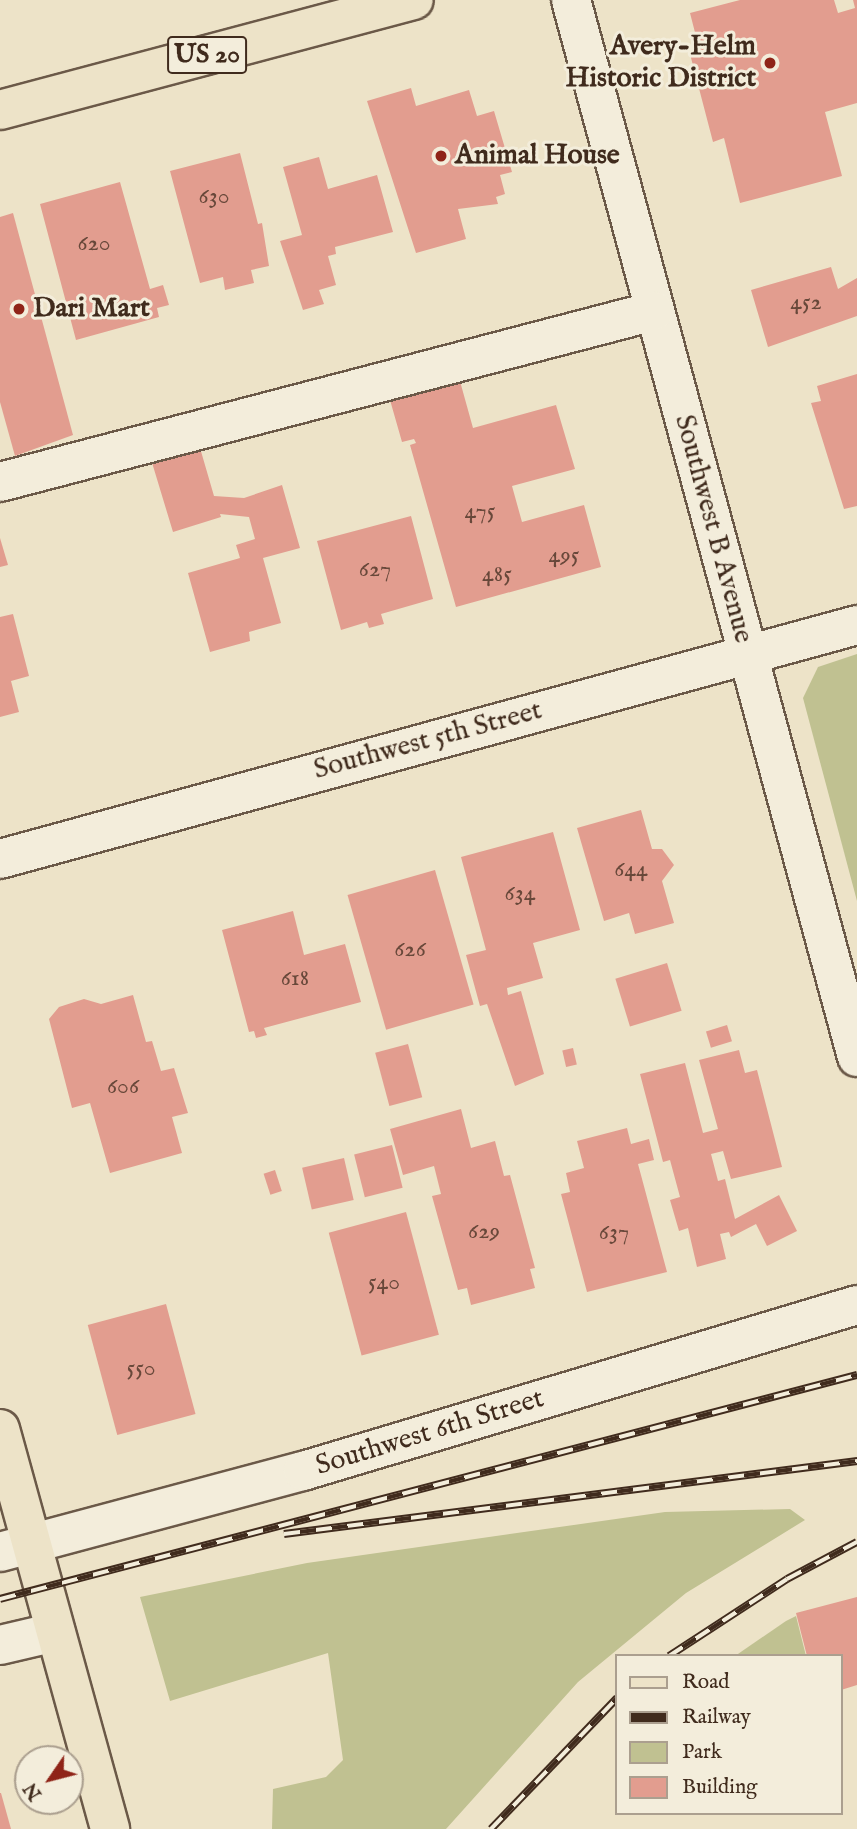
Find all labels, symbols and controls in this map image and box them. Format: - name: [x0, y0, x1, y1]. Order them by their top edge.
- place label: Avery-Helm Historic District: [566, 30, 756, 96]
- road number: US 20: [167, 32, 247, 78]
- marker: Avery-Helm Historic District: [762, 55, 778, 71]
- place label: Animal House: [455, 139, 620, 173]
- marker: Animal House: [433, 148, 449, 164]
- house number: 630: [199, 183, 229, 211]
- house number: 620: [77, 230, 111, 258]
- house number: 452: [790, 289, 822, 317]
- place label: Dari Mart: [33, 292, 150, 326]
- marker: Dari Mart: [11, 301, 27, 317]
- street label: Southwest B Avenue: [666, 411, 760, 647]
- house number: 475: [465, 498, 495, 526]
- house number: 495: [549, 542, 579, 570]
- house number: 627: [359, 556, 391, 584]
- house number: 485: [482, 561, 512, 589]
- street label: Southwest 5th Street: [310, 694, 546, 788]
- house number: 644: [614, 856, 648, 884]
- house number: 634: [505, 880, 535, 908]
- house number: 626: [394, 936, 426, 964]
- house number: 618: [281, 965, 309, 993]
- house number: 606: [107, 1073, 139, 1101]
- house number: 629: [468, 1218, 500, 1246]
- house number: 637: [599, 1219, 629, 1247]
- house number: 540: [368, 1269, 400, 1297]
- house number: 550: [126, 1355, 156, 1383]
- street label: Southwest 6th Street: [312, 1382, 548, 1484]
- legend: [616, 1654, 843, 1815]
- text: Road: [682, 1669, 729, 1696]
- text: Railway: [682, 1704, 751, 1731]
- text: Park: [682, 1739, 722, 1766]
- north arrow: [14, 1745, 84, 1815]
- text: Building: [682, 1774, 757, 1801]
- text: N: [19, 1777, 48, 1805]

